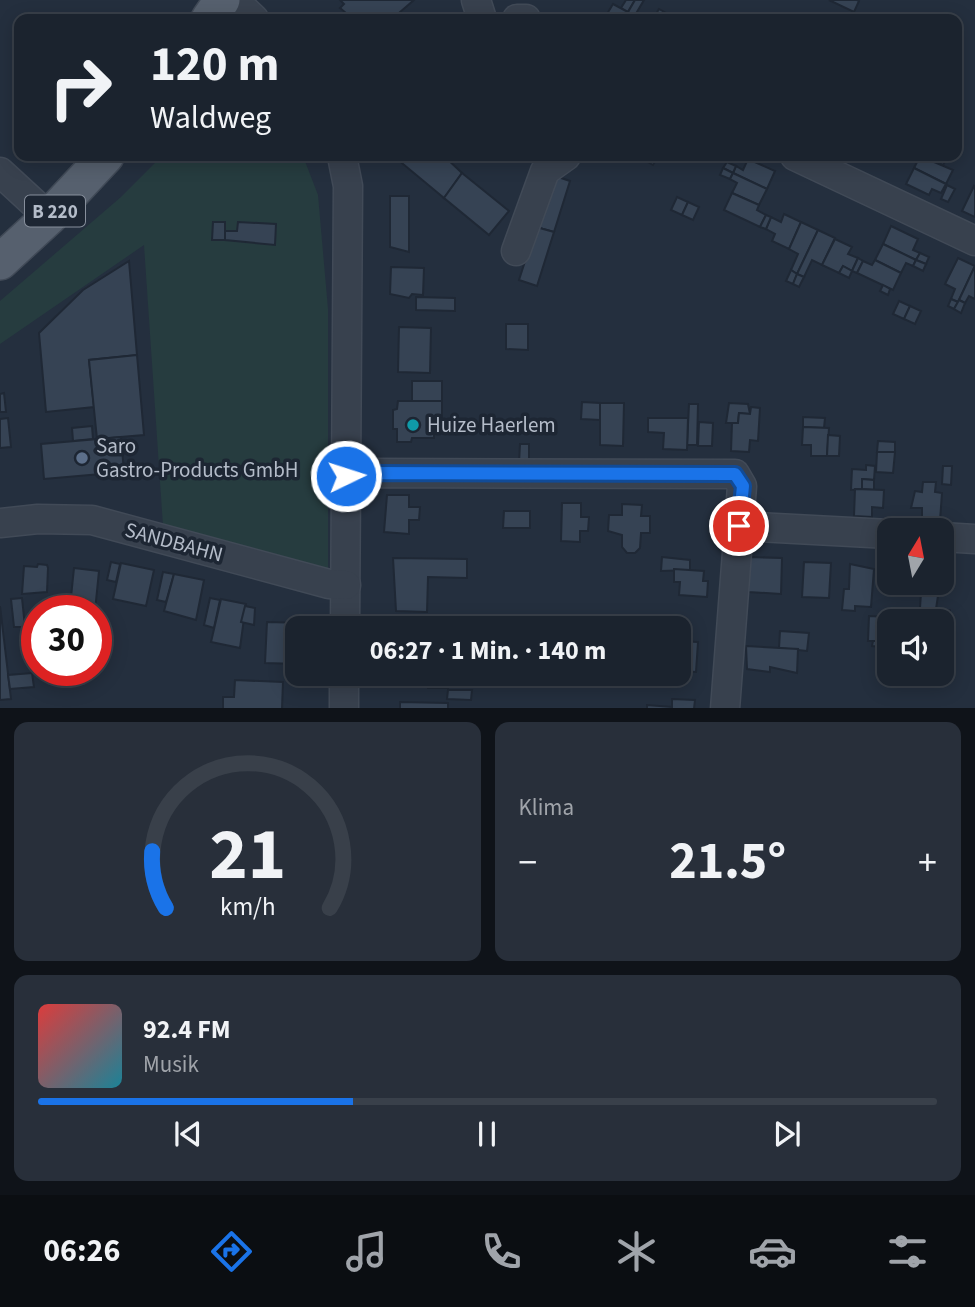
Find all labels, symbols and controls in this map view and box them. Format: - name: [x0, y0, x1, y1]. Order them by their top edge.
- text: 120 m: [150, 30, 279, 100]
- icon: right: [35, 42, 126, 133]
- text: Waldweg: [150, 95, 271, 141]
- road number: B 220: [25, 196, 85, 226]
- place label: Huize Haerlem: [427, 410, 556, 440]
- marker: Huize Haerlem: [405, 417, 421, 433]
- place label: Saro Gastro-Products GmbH: [96, 431, 299, 485]
- position arrow: [309, 439, 383, 513]
- marker: Saro Gastro-Products GmbH: [74, 450, 90, 466]
- pin: [709, 496, 769, 556]
- icon: arrive: [720, 507, 758, 545]
- street label: SANDBAHN: [122, 515, 226, 569]
- north arrow: [877, 518, 954, 595]
- map controls: [877, 518, 954, 686]
- speed limit sign: 30: [21, 595, 112, 686]
- button: sound: [877, 609, 954, 686]
- text: 06:27 · 1 Min. · 140 m: [370, 632, 606, 669]
- text: Klima: [519, 791, 574, 824]
- text: 21: [209, 803, 286, 907]
- text: 21.5°: [669, 825, 786, 899]
- text: −: [519, 836, 537, 890]
- text: +: [918, 836, 937, 890]
- text: km/h: [220, 888, 275, 924]
- text: 92.4 FM: [143, 1011, 231, 1048]
- text: Musik: [143, 1048, 199, 1081]
- icon: previous: [169, 1115, 207, 1153]
- icon: pause: [468, 1115, 506, 1153]
- icon: next: [768, 1115, 806, 1153]
- icon: directions: [207, 1227, 256, 1276]
- icon: music: [342, 1227, 391, 1276]
- icon: phone: [477, 1227, 526, 1276]
- icon: climate: [612, 1227, 661, 1276]
- icon: car: [748, 1227, 797, 1276]
- icon: filters: [883, 1227, 932, 1276]
- text: 06:26: [43, 1228, 120, 1274]

